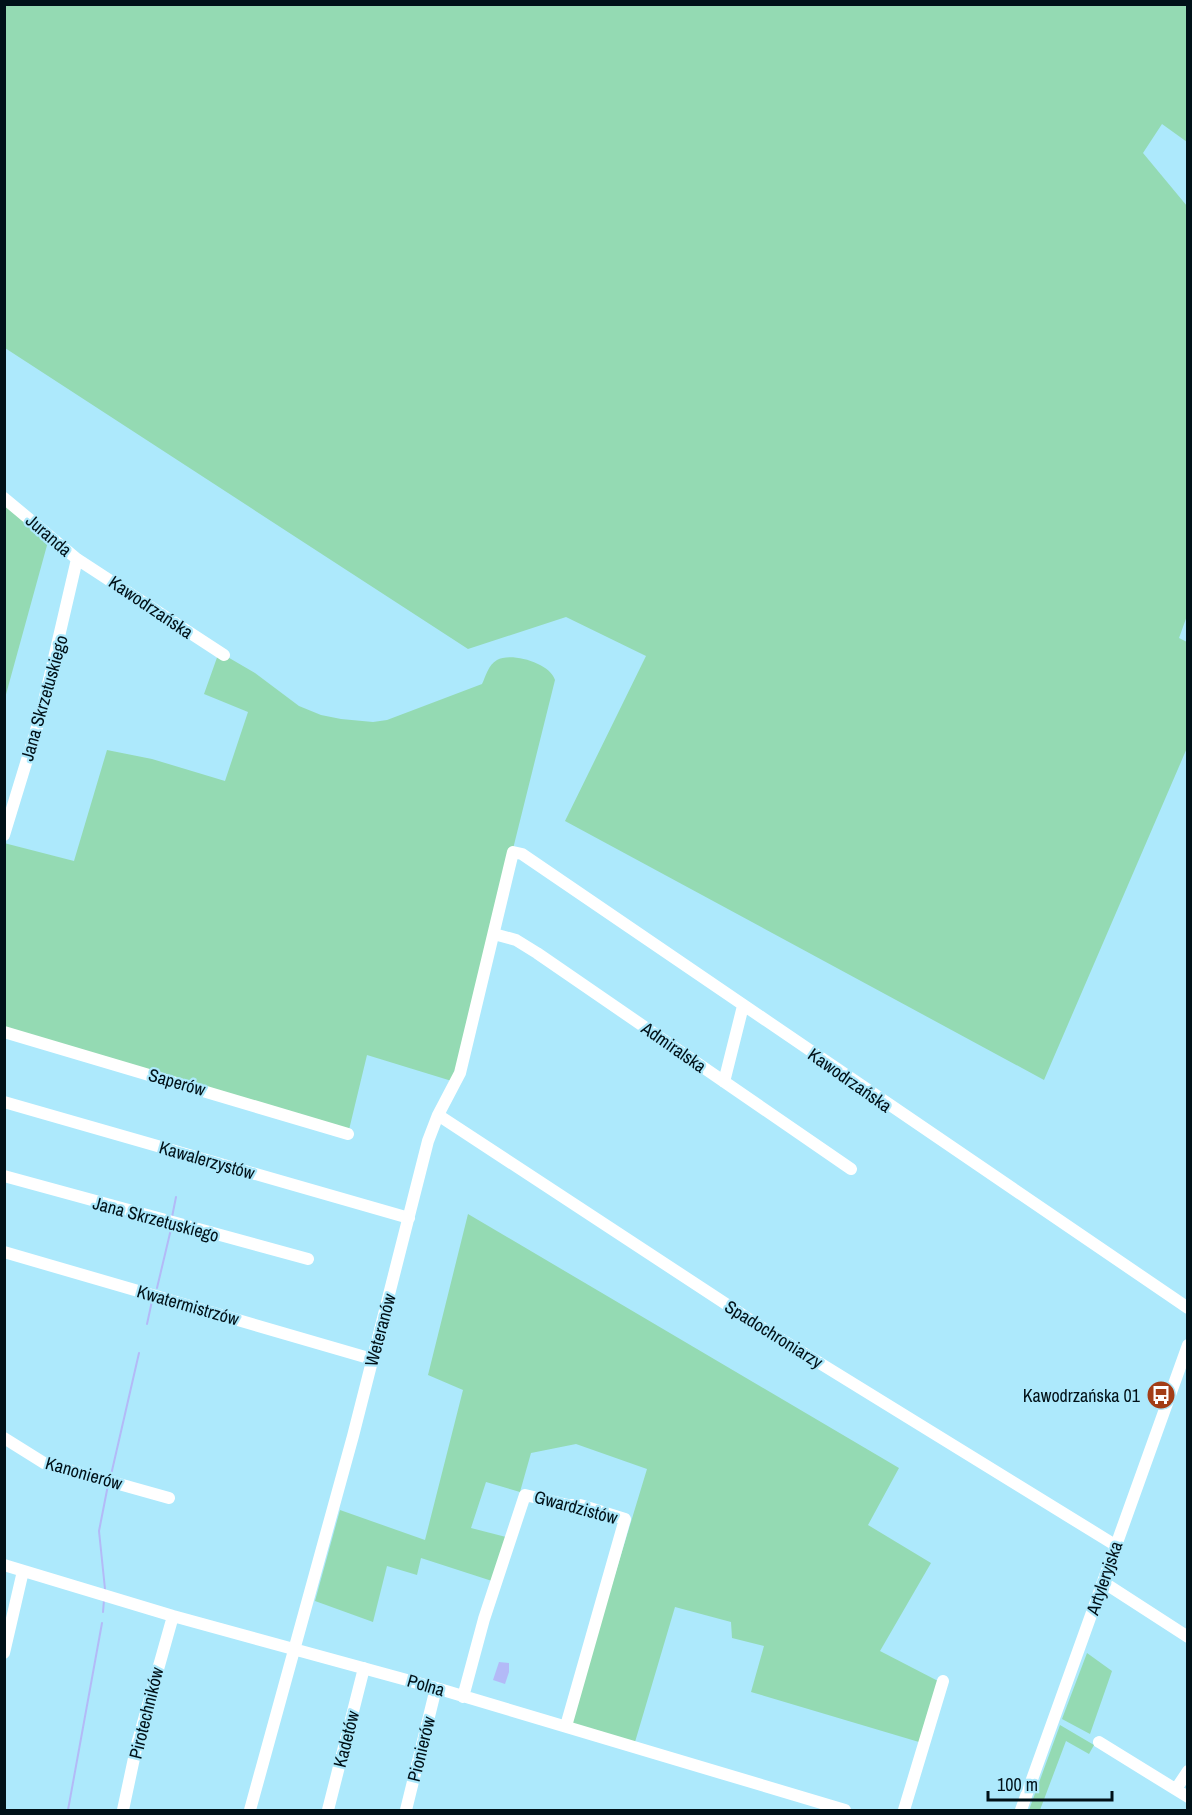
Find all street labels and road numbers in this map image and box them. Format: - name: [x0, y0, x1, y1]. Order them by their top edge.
- street label: Juranda: [21, 508, 77, 562]
- street label: Kawodrzańska: [104, 570, 198, 644]
- street label: Jana Skrzetuskiego: [14, 632, 74, 764]
- street label: Admiralska: [636, 1015, 711, 1078]
- street label: Kawodrzańska: [803, 1042, 897, 1118]
- street label: Saperów: [146, 1062, 209, 1102]
- street label: Kawalerzystów: [156, 1134, 258, 1186]
- street label: Jana Skrzetuskiego: [90, 1190, 222, 1248]
- street label: Kwatermistrzów: [134, 1279, 242, 1332]
- street label: Weteranów: [358, 1291, 402, 1369]
- street label: Spadochroniarzy: [720, 1294, 828, 1374]
- street label: Kanonierów: [43, 1450, 126, 1496]
- street label: Gwardzistów: [532, 1484, 621, 1530]
- street label: Artyleryjska: [1079, 1538, 1128, 1619]
- street label: Pirotechników: [123, 1664, 170, 1761]
- street label: Polna: [404, 1668, 448, 1702]
- street label: Kadetów: [327, 1708, 365, 1770]
- street label: Pionierów: [401, 1713, 441, 1784]

